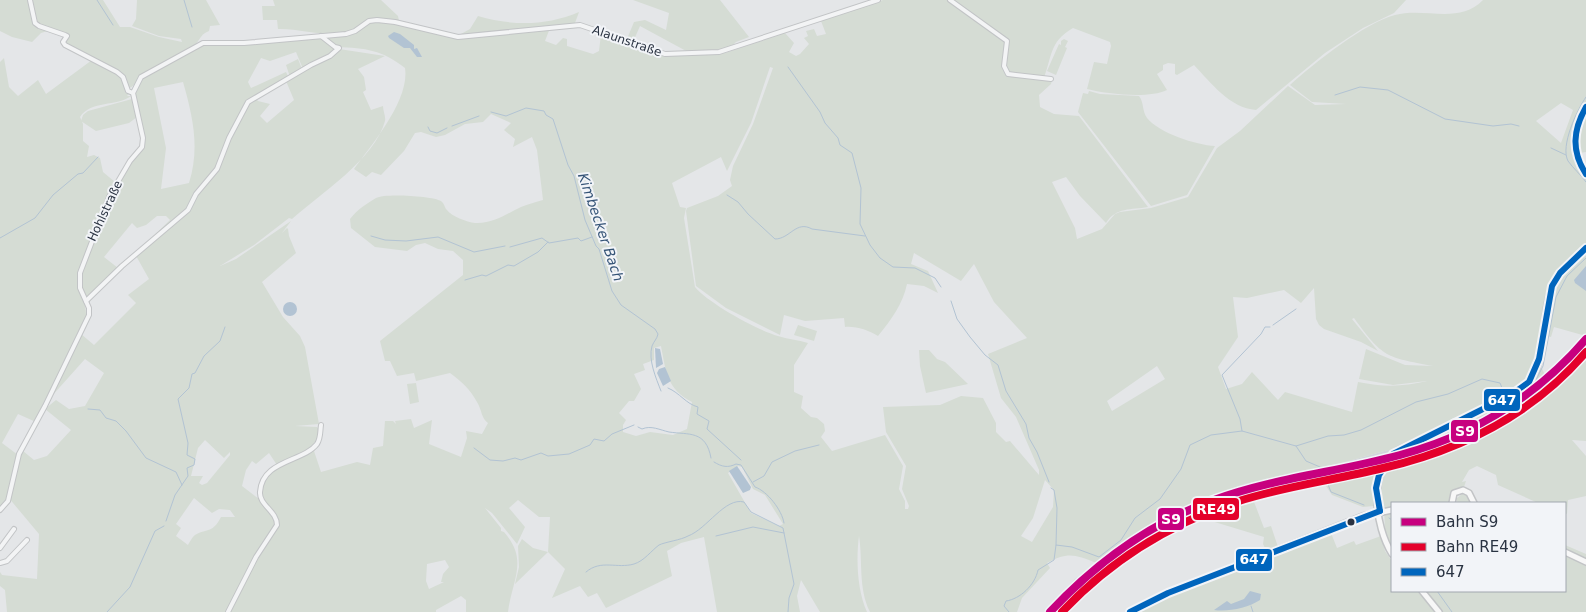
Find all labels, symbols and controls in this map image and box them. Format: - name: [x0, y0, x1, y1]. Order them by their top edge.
- street label: Alaunstraße: [591, 23, 663, 59]
- water label: Kimbecker Bach: [575, 171, 627, 283]
- street label: Hohlstraße: [85, 178, 125, 244]
- line badge: 647: [1483, 388, 1521, 412]
- text: 647: [1487, 392, 1517, 408]
- line badge: S9: [1450, 419, 1479, 443]
- text: S9: [1455, 423, 1475, 439]
- line badge: RE49: [1192, 497, 1240, 521]
- text: RE49: [1196, 501, 1236, 517]
- legend: [1391, 502, 1566, 592]
- line badge: S9: [1157, 507, 1185, 531]
- text: S9: [1161, 511, 1181, 527]
- text: Bahn S9: [1436, 513, 1498, 531]
- unlabelled marker: [1346, 517, 1356, 527]
- text: Bahn RE49: [1436, 538, 1518, 556]
- line badge: 647: [1235, 548, 1273, 572]
- text: 647: [1239, 551, 1269, 567]
- text: 647: [1436, 563, 1465, 581]

